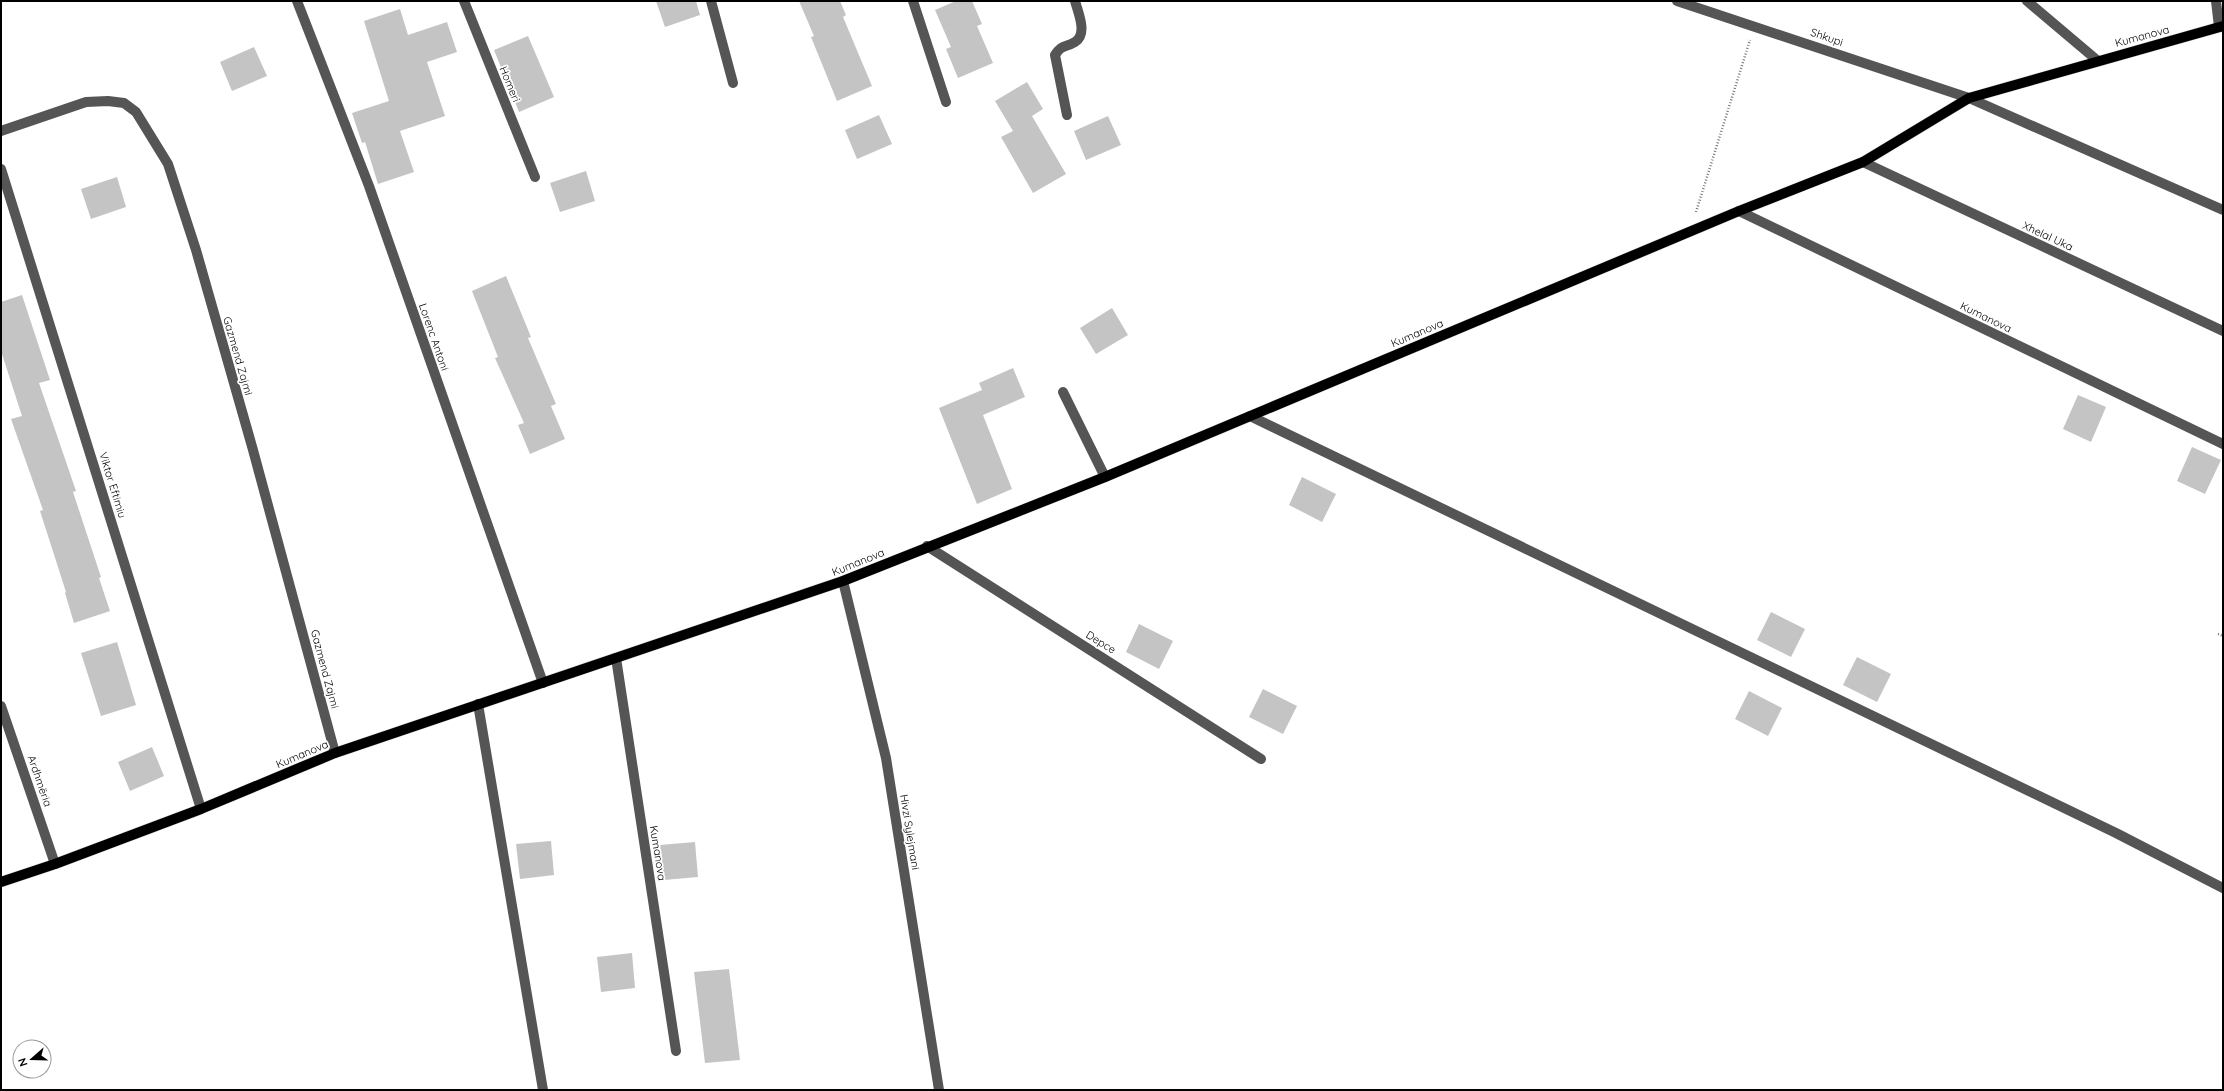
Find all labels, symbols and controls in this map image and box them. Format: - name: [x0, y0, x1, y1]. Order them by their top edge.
- street label: Kumanova: [2113, 22, 2171, 50]
- street label: Shkupi: [1809, 25, 1845, 49]
- street label: Homeri: [497, 64, 523, 104]
- street label: Xhelal Uka: [2020, 218, 2076, 254]
- street label: Kumanova: [1958, 299, 2014, 335]
- street label: Lorenc Antoni: [416, 301, 452, 373]
- street label: Gazmend Zajmi: [220, 315, 256, 397]
- street label: Kumanova: [1389, 316, 1445, 350]
- street label: Viktor Eftimiu: [96, 450, 130, 520]
- street label: Kumanova: [830, 545, 886, 579]
- street label: Depce: [1083, 627, 1119, 657]
- street label: Gazmend Zajmi: [308, 628, 342, 710]
- street label: Kumanova: [274, 737, 330, 771]
- street label: Ardhmëria: [25, 753, 55, 809]
- street label: Hivzi Sylejmani: [897, 793, 923, 871]
- street label: Kumanova: [647, 824, 669, 882]
- north arrow: [12, 1039, 52, 1079]
- text: N: [15, 1056, 31, 1069]

